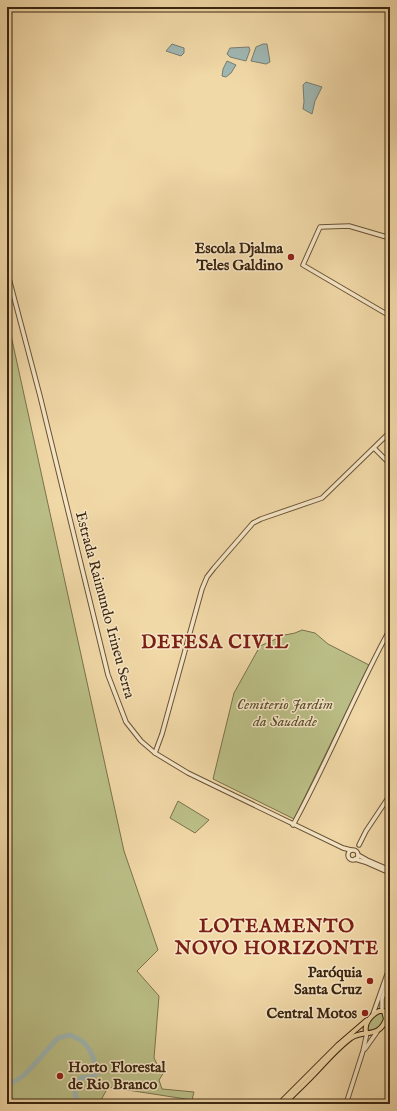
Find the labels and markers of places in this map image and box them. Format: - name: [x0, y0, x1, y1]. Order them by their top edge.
- place label: Escola Djalma Teles Galdino: [195, 239, 284, 275]
- marker: Escola Djalma Teles Galdino: [286, 252, 296, 262]
- place label: Paróquia Santa Cruz: [294, 963, 363, 999]
- marker: Paróquia Santa Cruz: [365, 976, 375, 986]
- place label: Central Motos: [266, 1004, 358, 1023]
- marker: Central Motos: [360, 1008, 370, 1018]
- place label: Horto Florestal de Rio Branco: [68, 1058, 167, 1094]
- marker: Horto Florestal de Rio Branco: [55, 1071, 65, 1081]

